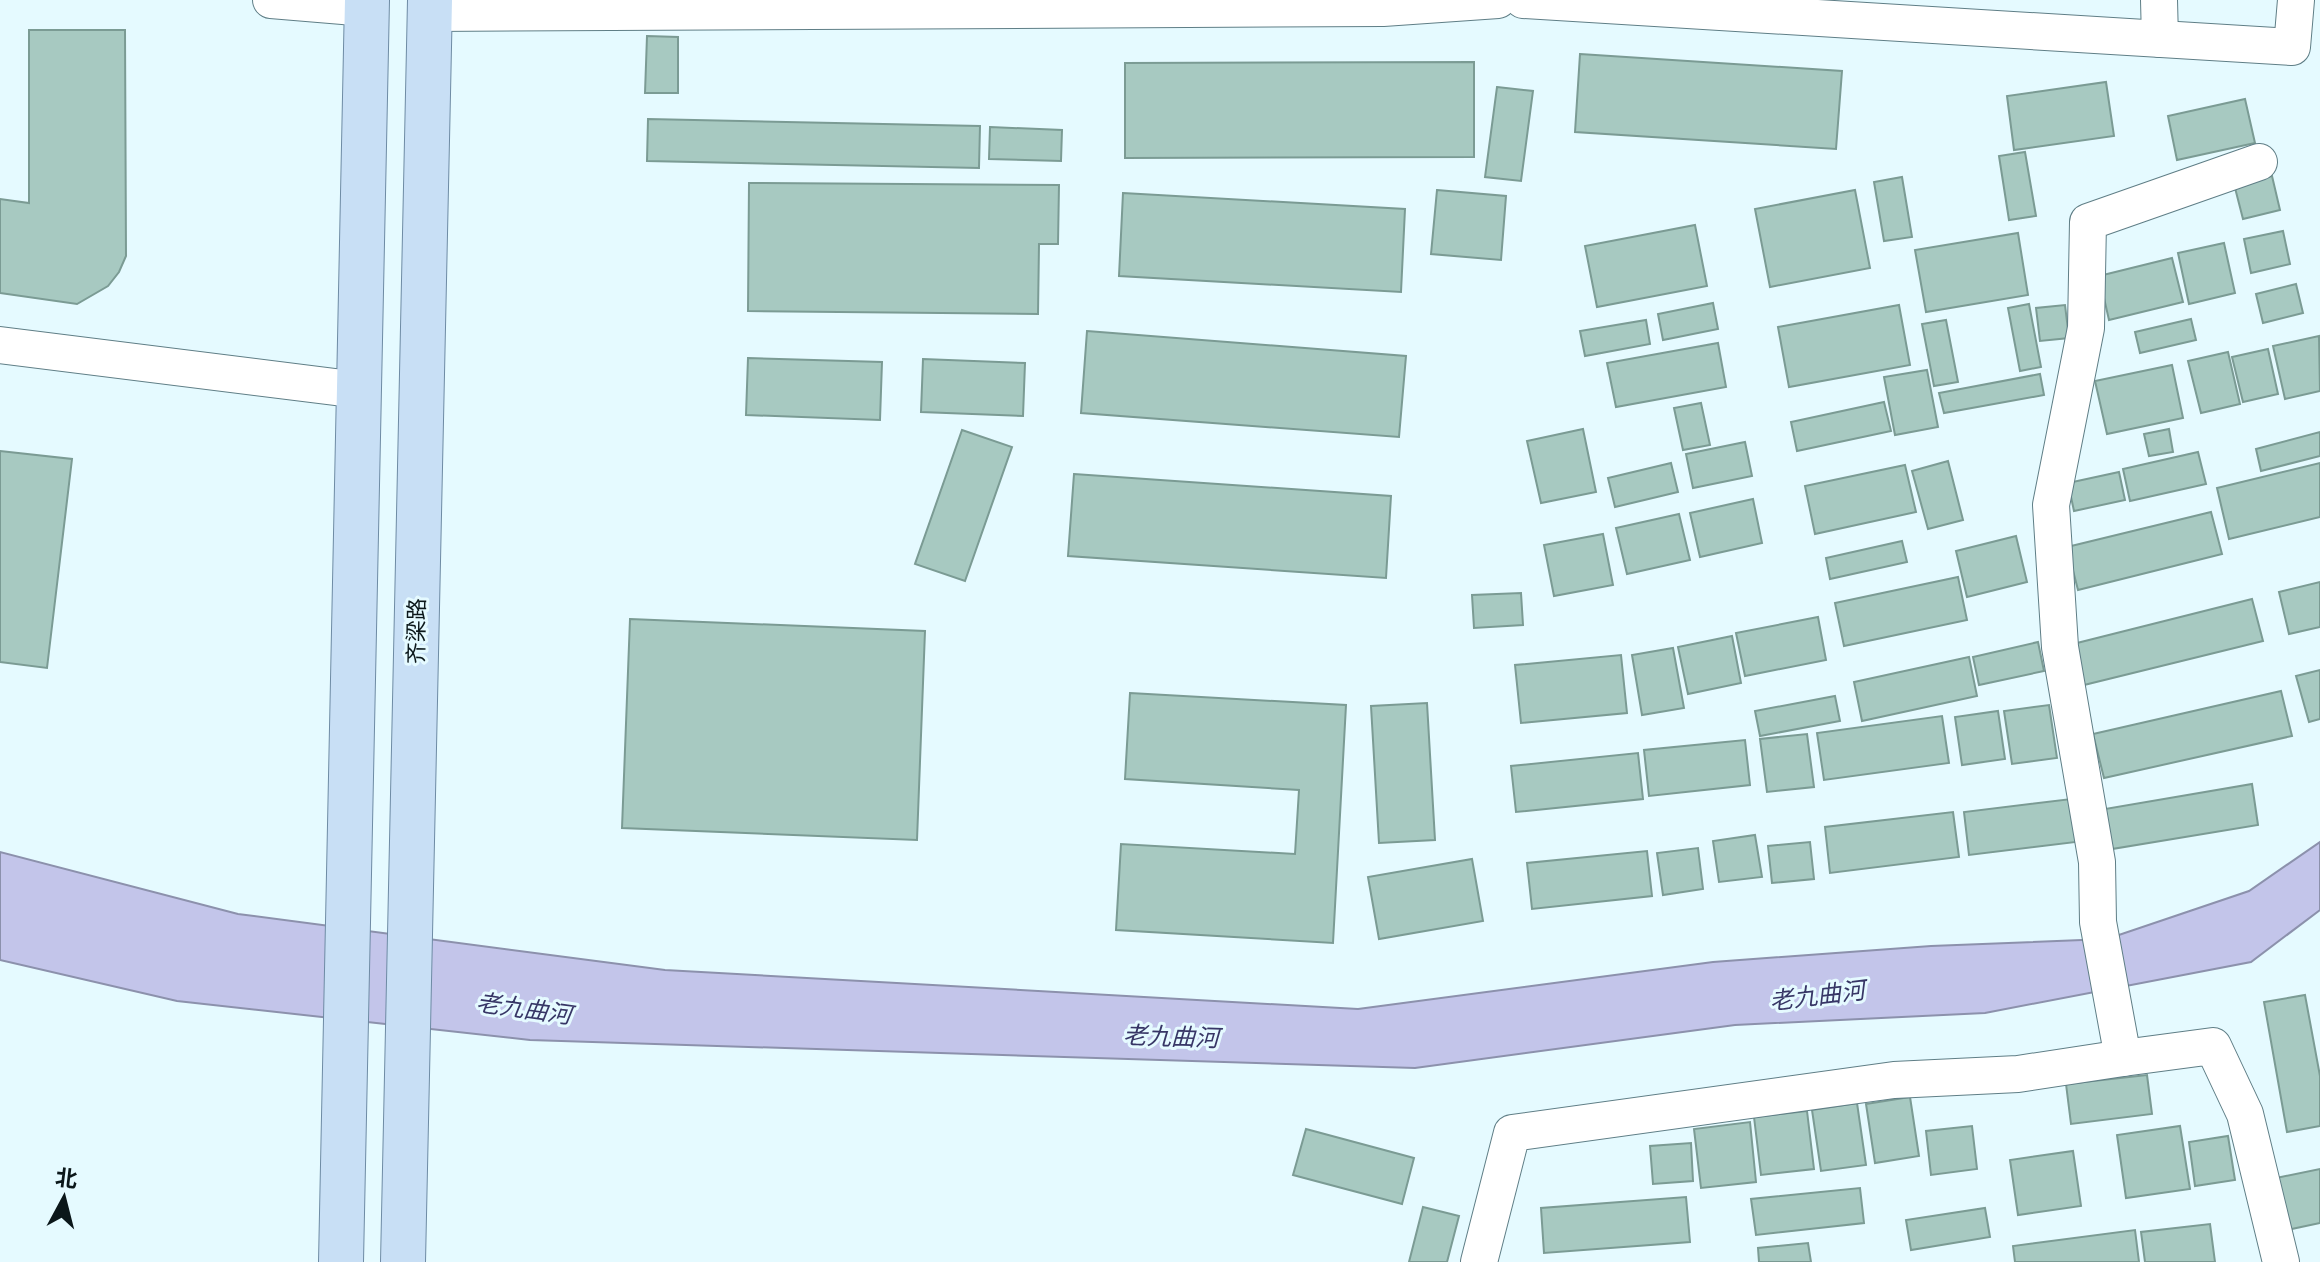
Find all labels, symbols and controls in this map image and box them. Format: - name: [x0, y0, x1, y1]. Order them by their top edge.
- street label: 齐梁路: [401, 598, 431, 664]
- water label: 老九曲河: [1768, 974, 1870, 1016]
- water label: 老九曲河: [474, 986, 578, 1030]
- water label: 老九曲河: [1123, 1019, 1223, 1053]
- north arrow: [24, 1158, 104, 1238]
- text: 北: [54, 1163, 79, 1193]

